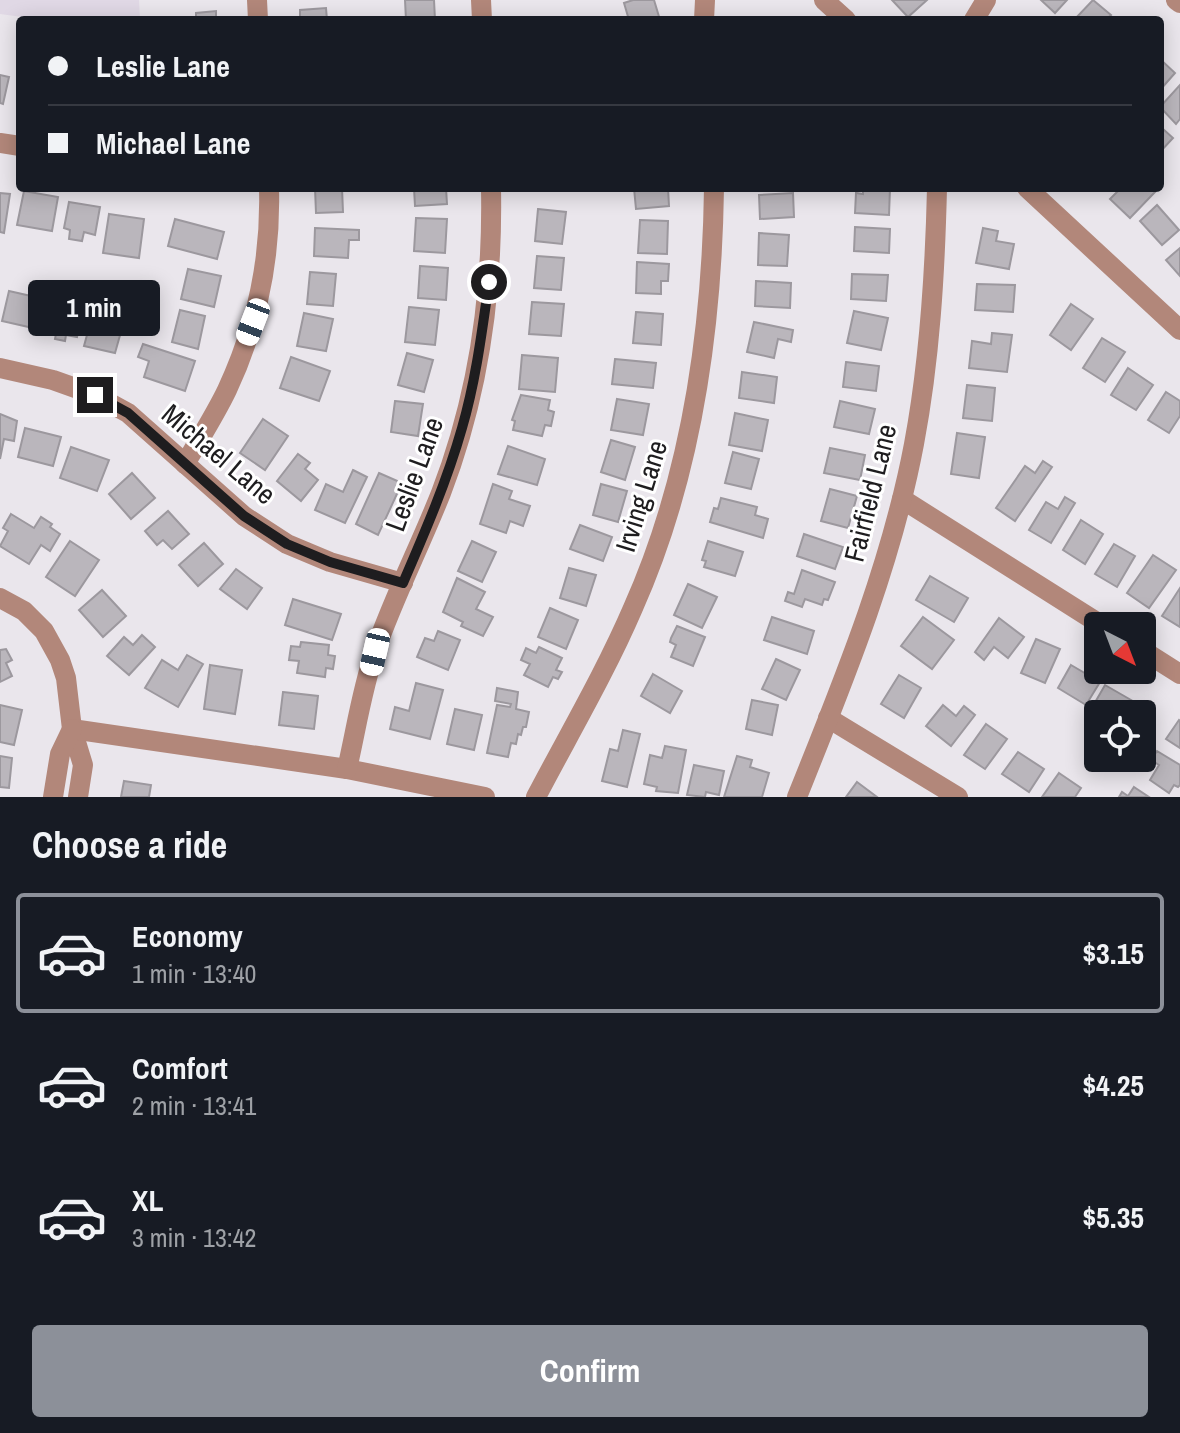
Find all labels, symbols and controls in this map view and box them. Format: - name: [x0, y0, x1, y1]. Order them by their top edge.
- text: Leslie Lane: [96, 46, 230, 86]
- text: Michael Lane: [96, 123, 251, 163]
- route start: [471, 264, 507, 300]
- callout: 1 min: [29, 279, 161, 335]
- text: 1 min: [66, 290, 122, 325]
- car: [233, 295, 273, 349]
- route end: [77, 377, 113, 413]
- street label: Michael Lane: [154, 395, 284, 513]
- street label: Leslie Lane: [376, 412, 452, 536]
- street label: Fairfield Lane: [835, 420, 905, 566]
- street label: Irving Lane: [606, 436, 676, 556]
- north arrow: [1084, 612, 1156, 684]
- map controls: [1084, 612, 1156, 772]
- car: [358, 626, 392, 678]
- button: locate: [1084, 700, 1156, 772]
- text: Choose a ride: [32, 821, 227, 869]
- text: Economy: [132, 916, 243, 956]
- icon: car: [36, 917, 108, 989]
- text: $3.15: [1082, 933, 1144, 973]
- text: 1 min · 13:40: [132, 956, 256, 991]
- text: Comfort: [132, 1048, 228, 1088]
- icon: car: [36, 1049, 108, 1121]
- text: $4.25: [1082, 1065, 1144, 1105]
- text: 2 min · 13:41: [132, 1088, 256, 1123]
- text: XL: [132, 1180, 163, 1220]
- icon: car: [36, 1181, 108, 1253]
- text: $5.35: [1082, 1197, 1144, 1237]
- text: 3 min · 13:42: [132, 1220, 256, 1255]
- button: Confirm: [32, 1325, 1148, 1417]

